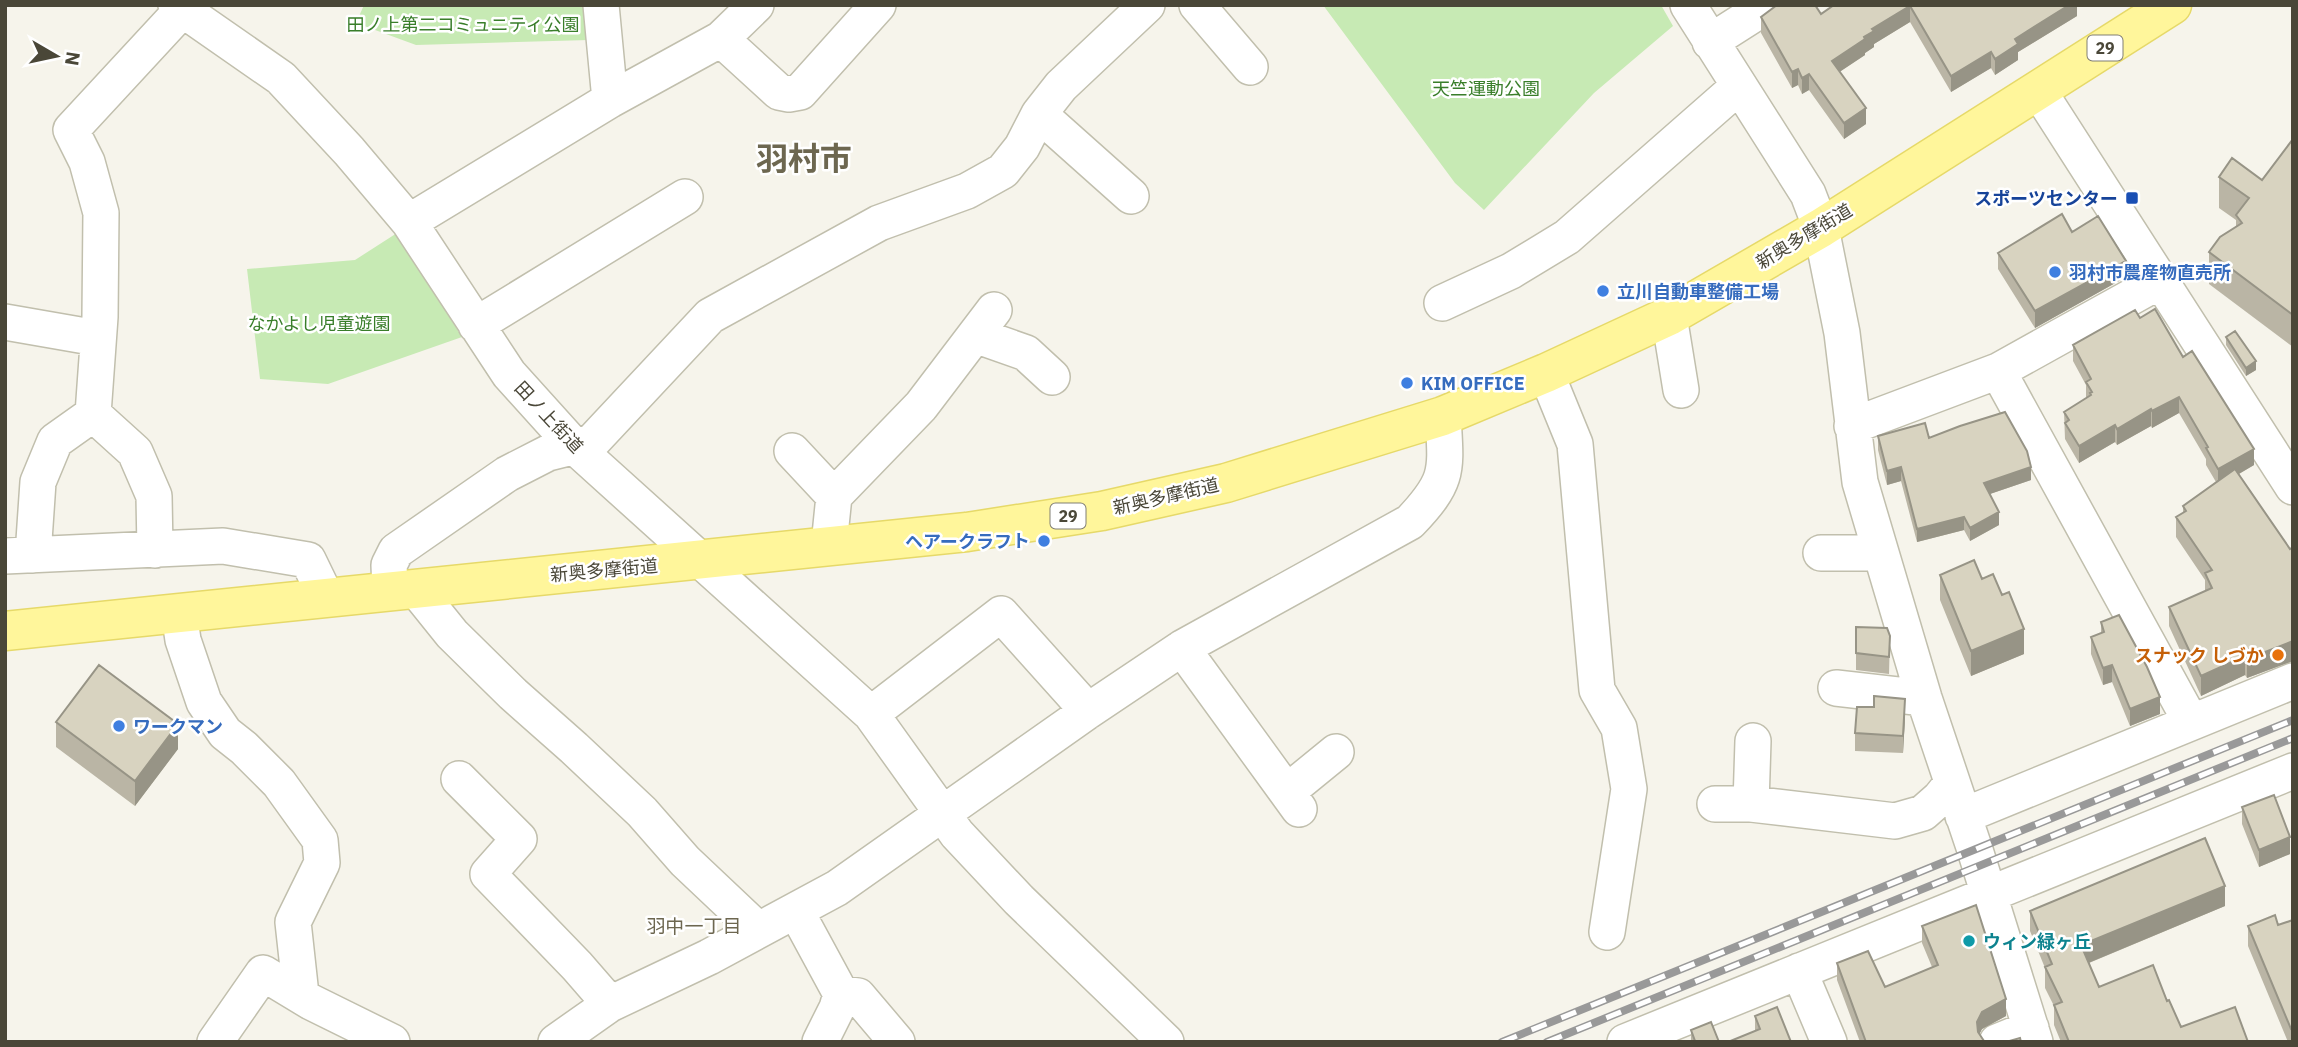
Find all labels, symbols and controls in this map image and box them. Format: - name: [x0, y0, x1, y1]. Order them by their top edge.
- park label: 田ノ上第二コミュニティ公園: [347, 13, 579, 36]
- north arrow: [21, 21, 91, 91]
- road number: 29: [2088, 36, 2122, 60]
- text: N: [60, 50, 86, 67]
- park label: 天竺運動公園: [1432, 77, 1540, 100]
- district label: 羽村市: [756, 137, 852, 179]
- place label: スポーツセンター: [1974, 187, 2118, 210]
- marker: スポーツセンター: [2124, 190, 2140, 206]
- street label: 新奥多摩街道: [1752, 198, 1856, 274]
- place label: 羽村市農産物直売所: [2069, 261, 2231, 284]
- marker: 羽村市農産物直売所: [2047, 264, 2063, 280]
- place label: 立川自動車整備工場: [1617, 280, 1779, 303]
- marker: 立川自動車整備工場: [1595, 283, 1611, 299]
- park label: なかよし児童遊園: [247, 312, 391, 335]
- place label: KIM OFFICE: [1421, 372, 1525, 395]
- marker: KIM OFFICE: [1399, 375, 1415, 391]
- street label: 田ノ上街道: [510, 376, 588, 458]
- street label: 新奥多摩街道: [1111, 473, 1221, 519]
- road number: 29: [1050, 503, 1086, 528]
- place label: ヘアークラフト: [905, 530, 1030, 553]
- marker: ヘアークラフト: [1036, 533, 1052, 549]
- street label: 新奥多摩街道: [549, 554, 659, 586]
- place label: スナック しづか: [2135, 644, 2264, 667]
- marker: スナック しづか: [2270, 647, 2286, 663]
- place label: ワークマン: [133, 715, 223, 738]
- marker: ワークマン: [111, 718, 127, 734]
- district label: 羽中一丁目: [646, 914, 742, 938]
- place label: ウィン緑ヶ丘: [1983, 930, 2091, 953]
- marker: ウィン緑ヶ丘: [1961, 933, 1977, 949]

